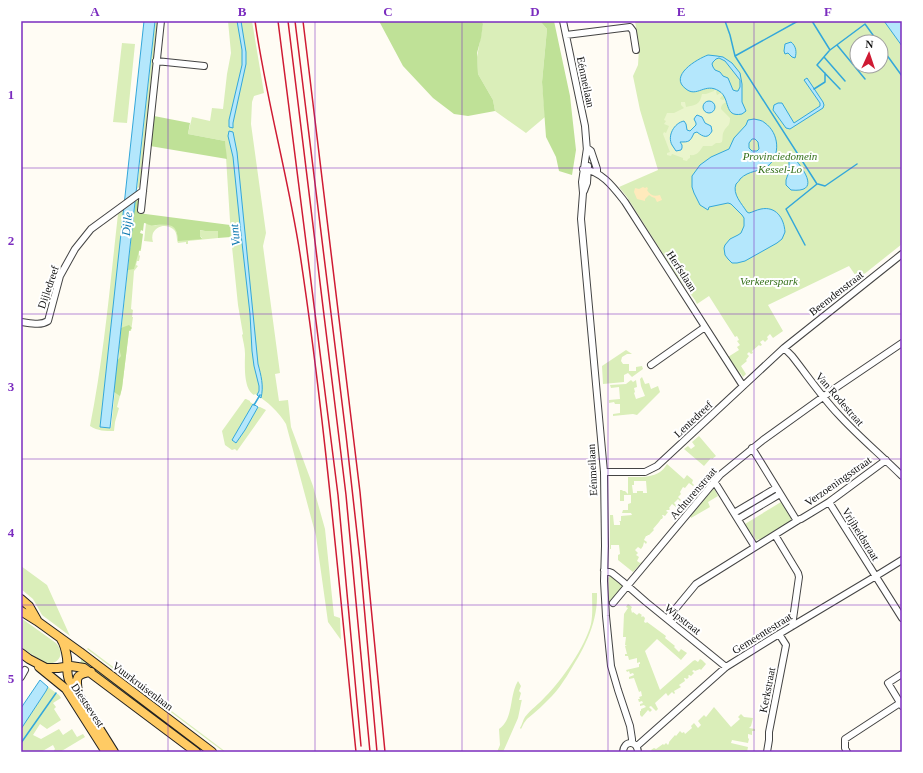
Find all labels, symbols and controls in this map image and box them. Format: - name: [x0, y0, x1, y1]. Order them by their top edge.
- text: A: [90, 4, 100, 19]
- text: B: [238, 4, 247, 19]
- text: C: [383, 4, 393, 19]
- text: D: [530, 4, 540, 19]
- text: E: [677, 4, 685, 19]
- text: F: [824, 4, 832, 19]
- north arrow: [849, 34, 889, 74]
- text: N: [865, 38, 874, 50]
- street label: Eénmeilaan: [575, 55, 597, 109]
- text: 1: [8, 87, 14, 102]
- park label: Provinciedomein Kessel-Lo: [742, 150, 818, 175]
- water label: Dijle: [119, 211, 135, 238]
- water label: Vunt: [227, 223, 243, 247]
- text: 2: [8, 233, 14, 248]
- street label: Herfstlaan: [664, 249, 700, 294]
- street label: Dijledreef: [35, 264, 61, 310]
- street label: Beemdenstraat: [807, 268, 865, 318]
- park label: Verkeerspark: [740, 275, 799, 287]
- street label: Van Rodestraat: [814, 370, 866, 428]
- text: 3: [8, 379, 15, 394]
- street label: Lentedreef: [671, 398, 715, 440]
- street label: Eénmeilaan: [585, 443, 599, 496]
- street label: Verzoeningsstraat: [803, 454, 873, 508]
- street label: Achturenstraat: [667, 465, 719, 521]
- street label: Vrijheidstraat: [840, 505, 882, 563]
- text: 4: [8, 525, 15, 540]
- street label: Wipstraat: [663, 601, 703, 637]
- street label: Gemeentestraat: [730, 610, 794, 656]
- street label: Vuurkruisenlaan: [110, 659, 176, 713]
- street label: Kerkstraat: [757, 666, 777, 714]
- text: 5: [8, 671, 15, 686]
- street label: Diestsevest: [69, 681, 107, 729]

